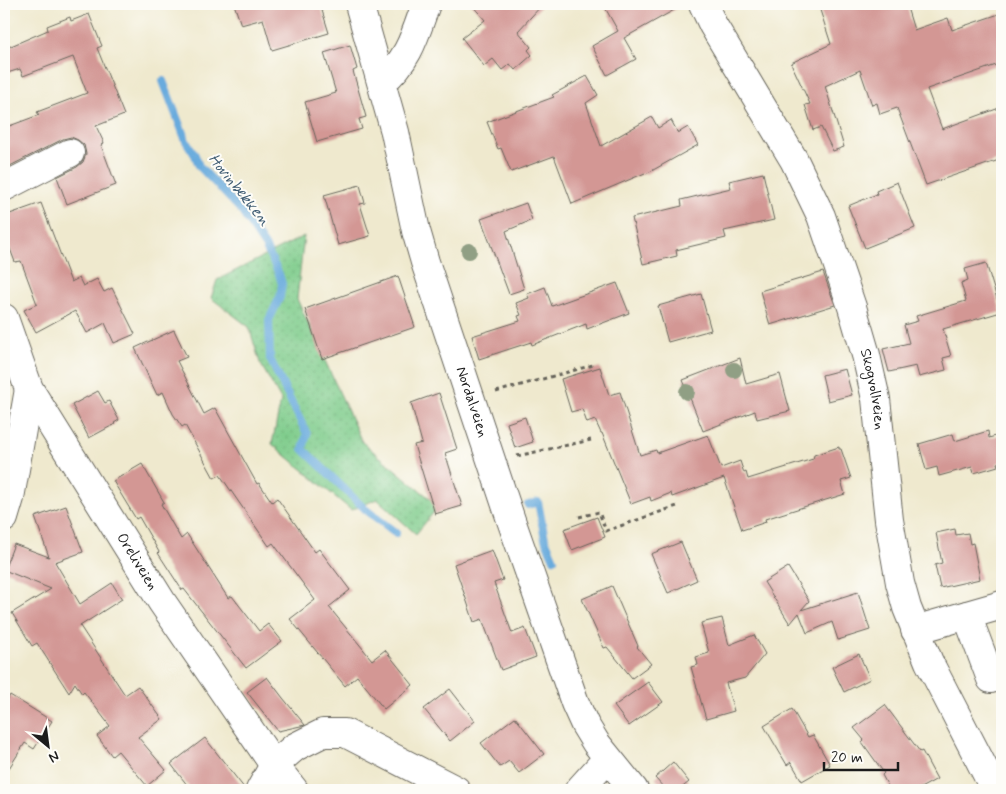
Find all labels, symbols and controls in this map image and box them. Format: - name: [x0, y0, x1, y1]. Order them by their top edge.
- water label: Hovinbekken: [203, 149, 275, 231]
- street label: Skogvollveien: [855, 346, 889, 431]
- street label: Nordalveien: [451, 364, 493, 440]
- street label: Oreliveien: [111, 529, 162, 594]
- north arrow: [22, 722, 72, 772]
- scale bar: [824, 739, 897, 771]
- text: N: [45, 746, 62, 767]
- text: 20 m: [831, 748, 863, 768]

